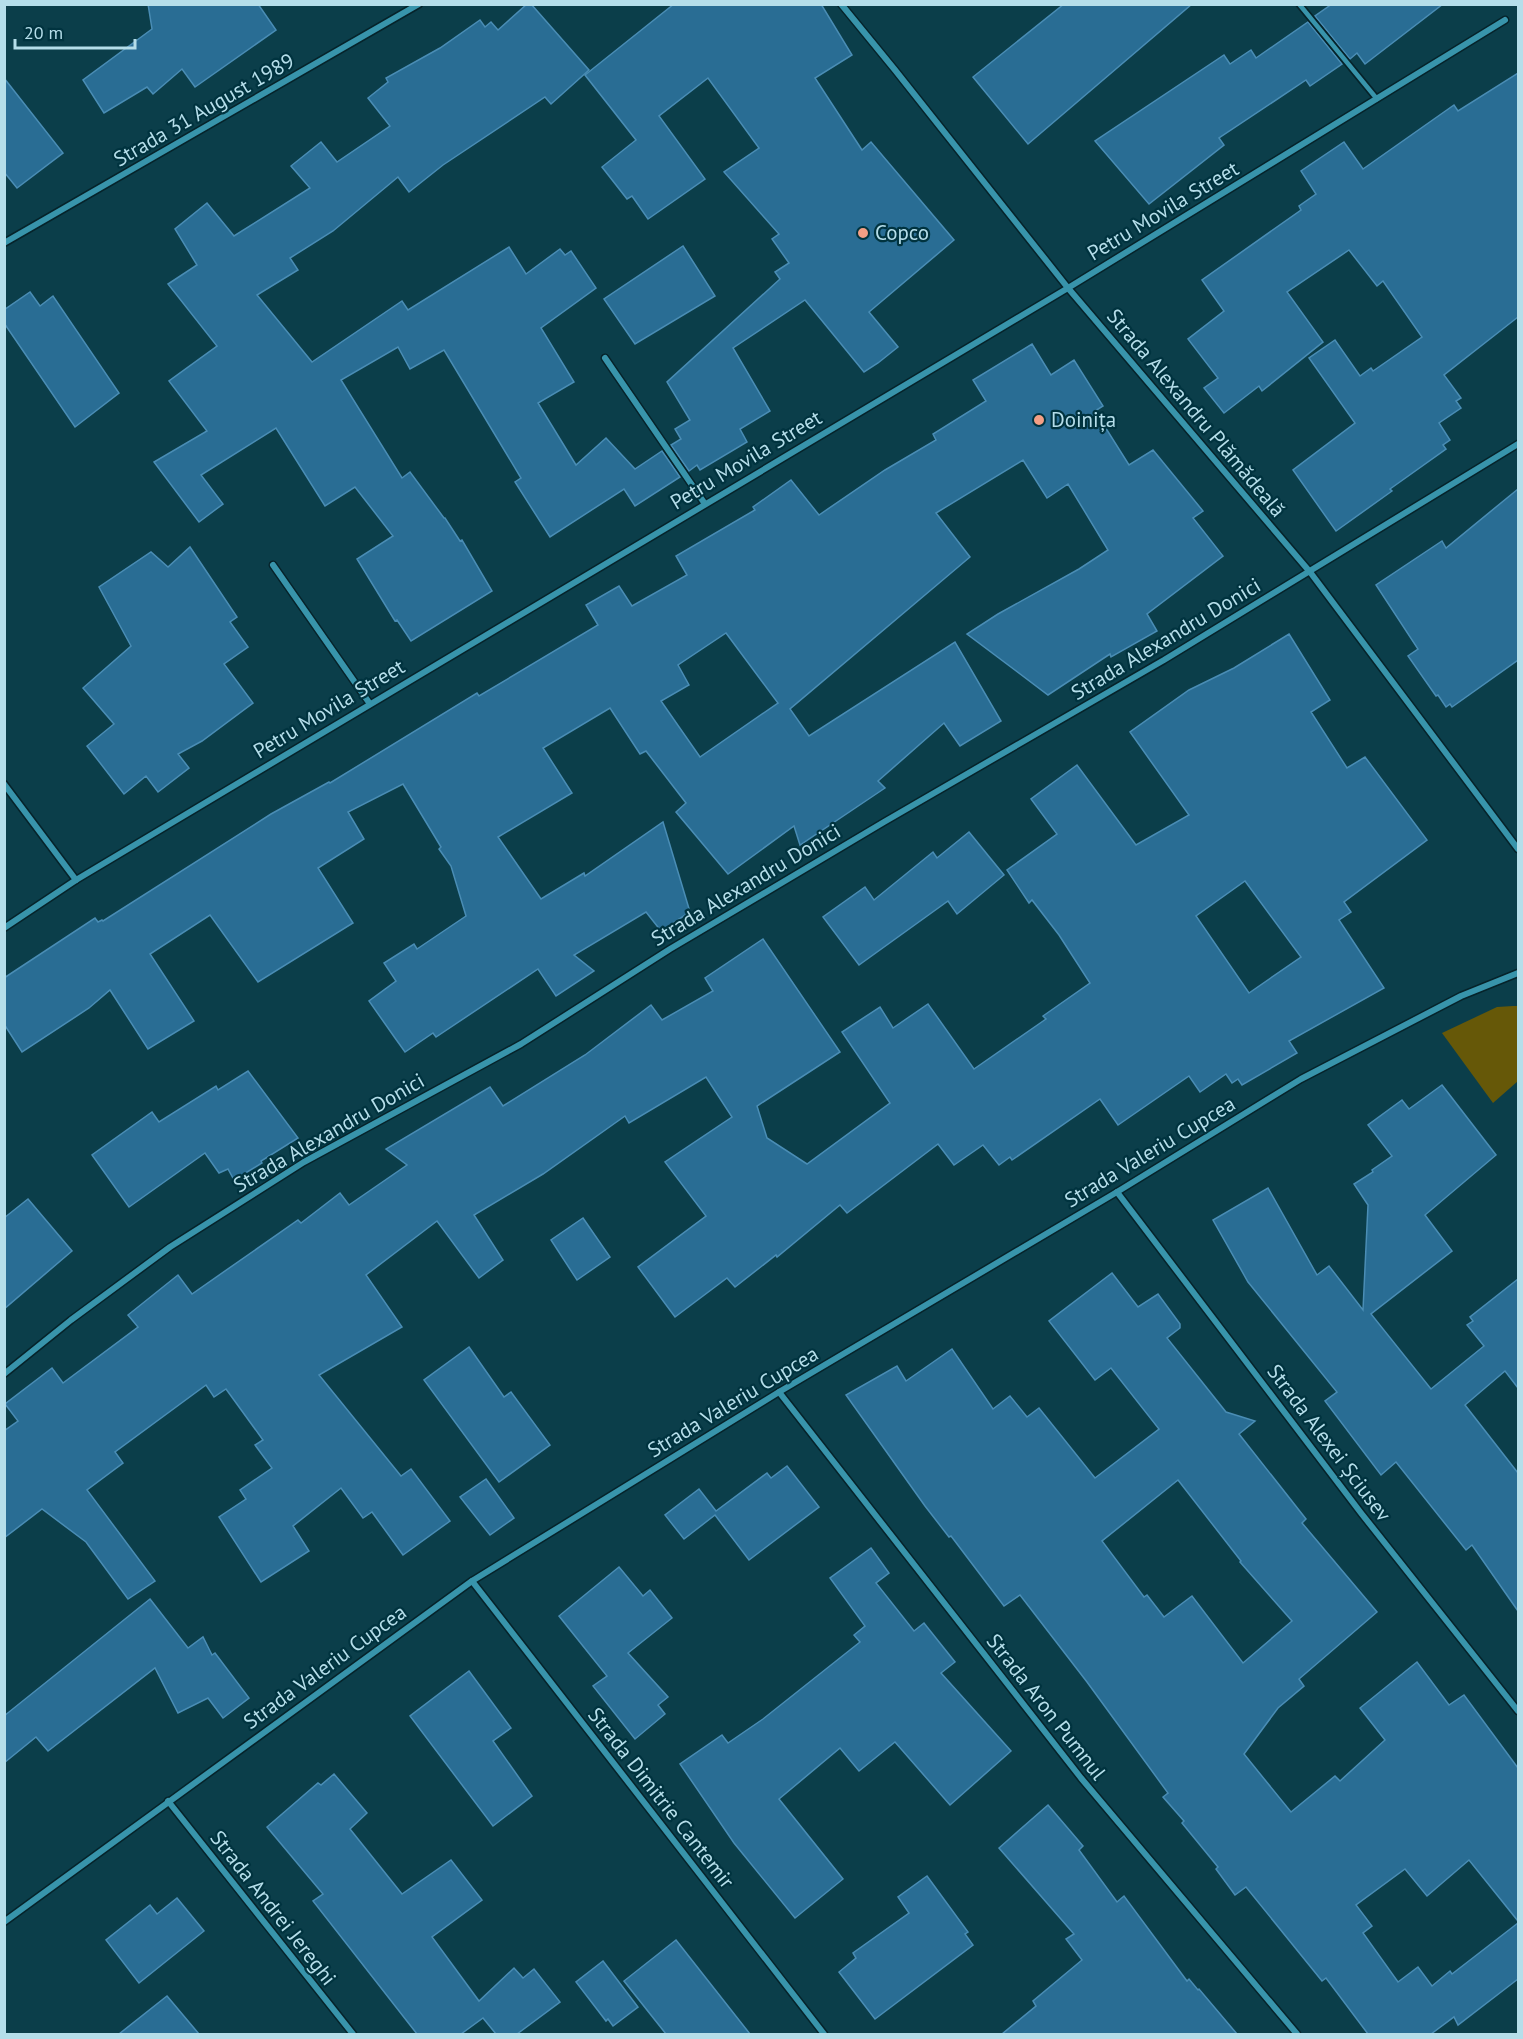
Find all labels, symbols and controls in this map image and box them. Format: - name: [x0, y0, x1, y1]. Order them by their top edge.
- scale bar: [15, 12, 135, 50]
- text: 20 m: [24, 21, 63, 44]
- street label: Strada 31 August 1989: [108, 47, 299, 172]
- street label: Petru Movila Street: [1082, 155, 1243, 266]
- place label: Copco: [875, 219, 929, 246]
- marker: Copco: [856, 226, 870, 240]
- street label: Strada Alexandru Plămădeală: [1101, 303, 1292, 522]
- street label: Petru Movila Street: [665, 404, 826, 515]
- place label: Doinița: [1051, 406, 1116, 433]
- marker: Doinița: [1032, 413, 1046, 427]
- street label: Strada Alexandru Donici: [1066, 571, 1265, 706]
- street label: Petru Movila Street: [248, 653, 409, 764]
- street label: Strada Alexandru Donici: [646, 817, 845, 952]
- street label: Strada Alexandru Donici: [228, 1067, 429, 1198]
- street label: Strada Valeriu Cupcea: [1059, 1090, 1240, 1213]
- street label: Strada Valeriu Cupcea: [642, 1340, 823, 1463]
- street label: Strada Alexei Șciusev: [1261, 1359, 1397, 1527]
- street label: Strada Valeriu Cupcea: [238, 1598, 411, 1735]
- street label: Strada Aron Pumnul: [981, 1628, 1112, 1785]
- street label: Strada Dimitrie Cantemir: [582, 1702, 740, 1894]
- street label: Strada Andrei Jereghi: [204, 1825, 342, 1991]

